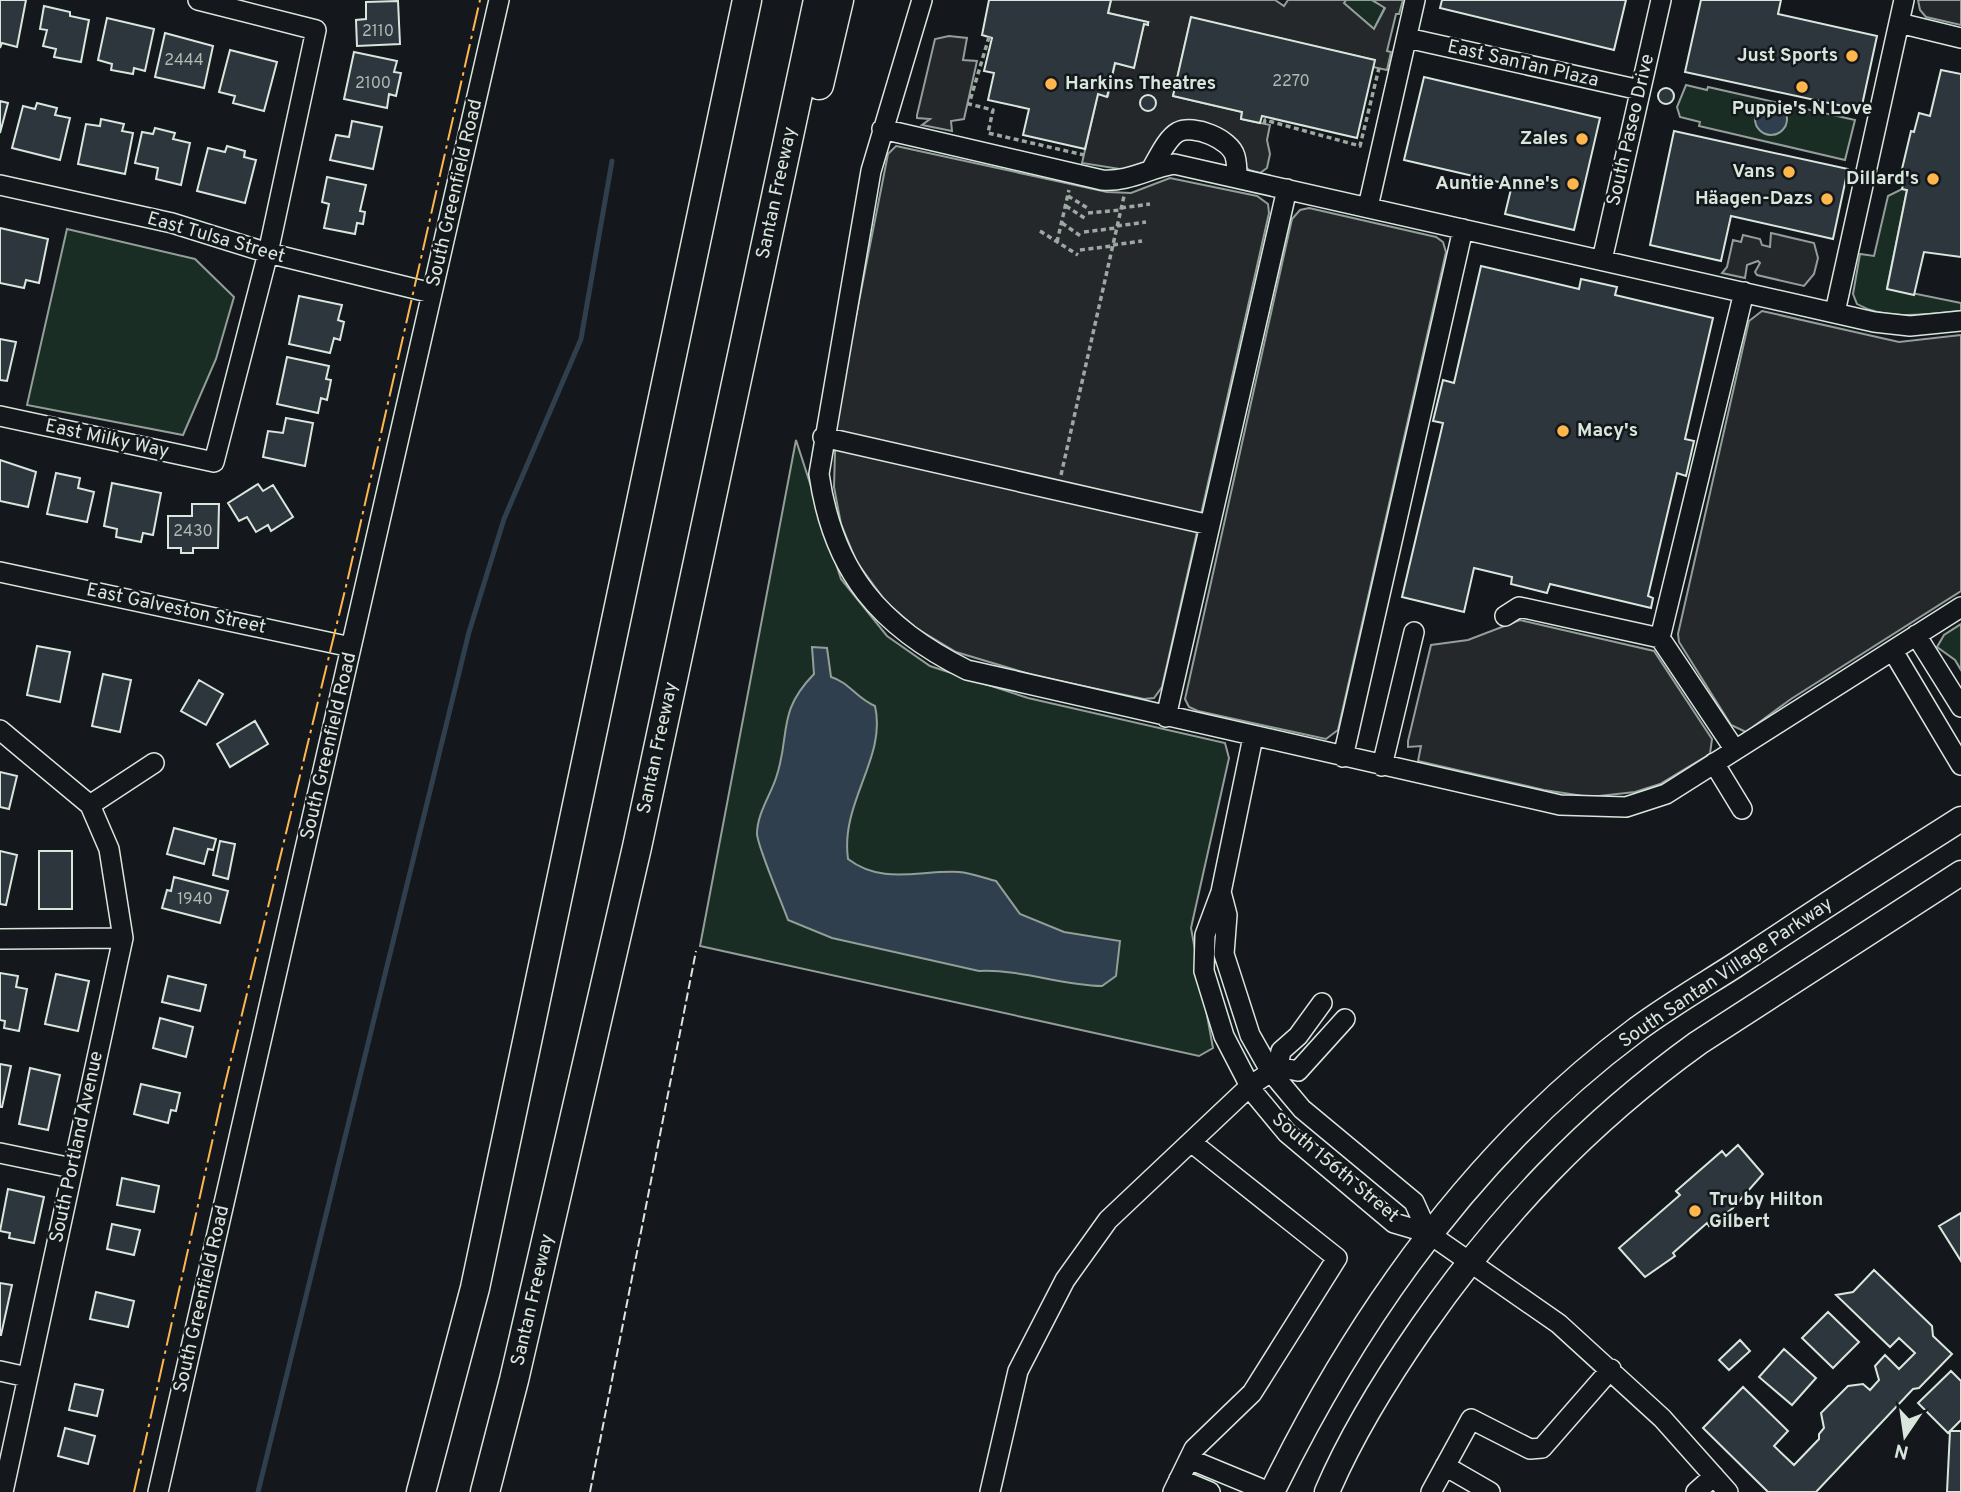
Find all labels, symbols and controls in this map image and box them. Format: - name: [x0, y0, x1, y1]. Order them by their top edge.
- house number: 2110: [362, 22, 394, 42]
- street label: East SanTan Plaza: [1445, 35, 1601, 93]
- place label: Just Sports: [1737, 44, 1838, 68]
- marker: Just Sports: [1844, 48, 1860, 64]
- house number: 2444: [164, 51, 204, 71]
- street label: South Paseo Drive: [1602, 52, 1660, 208]
- place label: Harkins Theatres: [1065, 72, 1216, 96]
- house number: 2270: [1272, 72, 1310, 92]
- house number: 2100: [355, 74, 391, 94]
- marker: Harkins Theatres: [1043, 76, 1059, 92]
- marker: Puppie's N Love: [1794, 79, 1810, 95]
- street label: South Greenfield Road: [422, 97, 488, 289]
- place label: Puppie's N Love: [1732, 97, 1872, 121]
- street label: Santan Freeway: [751, 125, 803, 261]
- place label: Zales: [1520, 127, 1568, 151]
- marker: Zales: [1574, 131, 1590, 147]
- place label: Vans: [1732, 160, 1775, 184]
- marker: Vans: [1781, 164, 1797, 180]
- place label: Dillard's: [1846, 167, 1919, 191]
- marker: Dillard's: [1925, 171, 1941, 187]
- place label: Auntie Anne's: [1435, 172, 1559, 196]
- marker: Auntie Anne's: [1565, 176, 1581, 192]
- place label: Häagen-Dazs: [1695, 187, 1813, 211]
- marker: Häagen-Dazs: [1819, 191, 1835, 207]
- street label: East Tulsa Street: [144, 207, 288, 269]
- street label: East Milky Way: [43, 414, 171, 464]
- place label: Macy's: [1577, 419, 1638, 443]
- marker: Macy's: [1555, 423, 1571, 439]
- house number: 2430: [173, 522, 213, 542]
- street label: East Galveston Street: [84, 578, 268, 640]
- street label: South Greenfield Road: [296, 650, 362, 842]
- street label: Santan Freeway: [632, 680, 684, 816]
- house number: 1940: [177, 890, 213, 910]
- street label: South Santan Village Parkway: [1614, 892, 1838, 1054]
- street label: South Portland Avenue: [45, 1049, 109, 1245]
- street label: South 156th Street: [1266, 1108, 1404, 1228]
- place label: Tru by Hilton Gilbert: [1709, 1188, 1823, 1234]
- street label: South Greenfield Road: [169, 1203, 235, 1395]
- marker: Tru by Hilton Gilbert: [1687, 1203, 1703, 1219]
- street label: Santan Freeway: [506, 1232, 560, 1368]
- north arrow: [1870, 1401, 1940, 1471]
- text: N: [1892, 1437, 1911, 1464]

